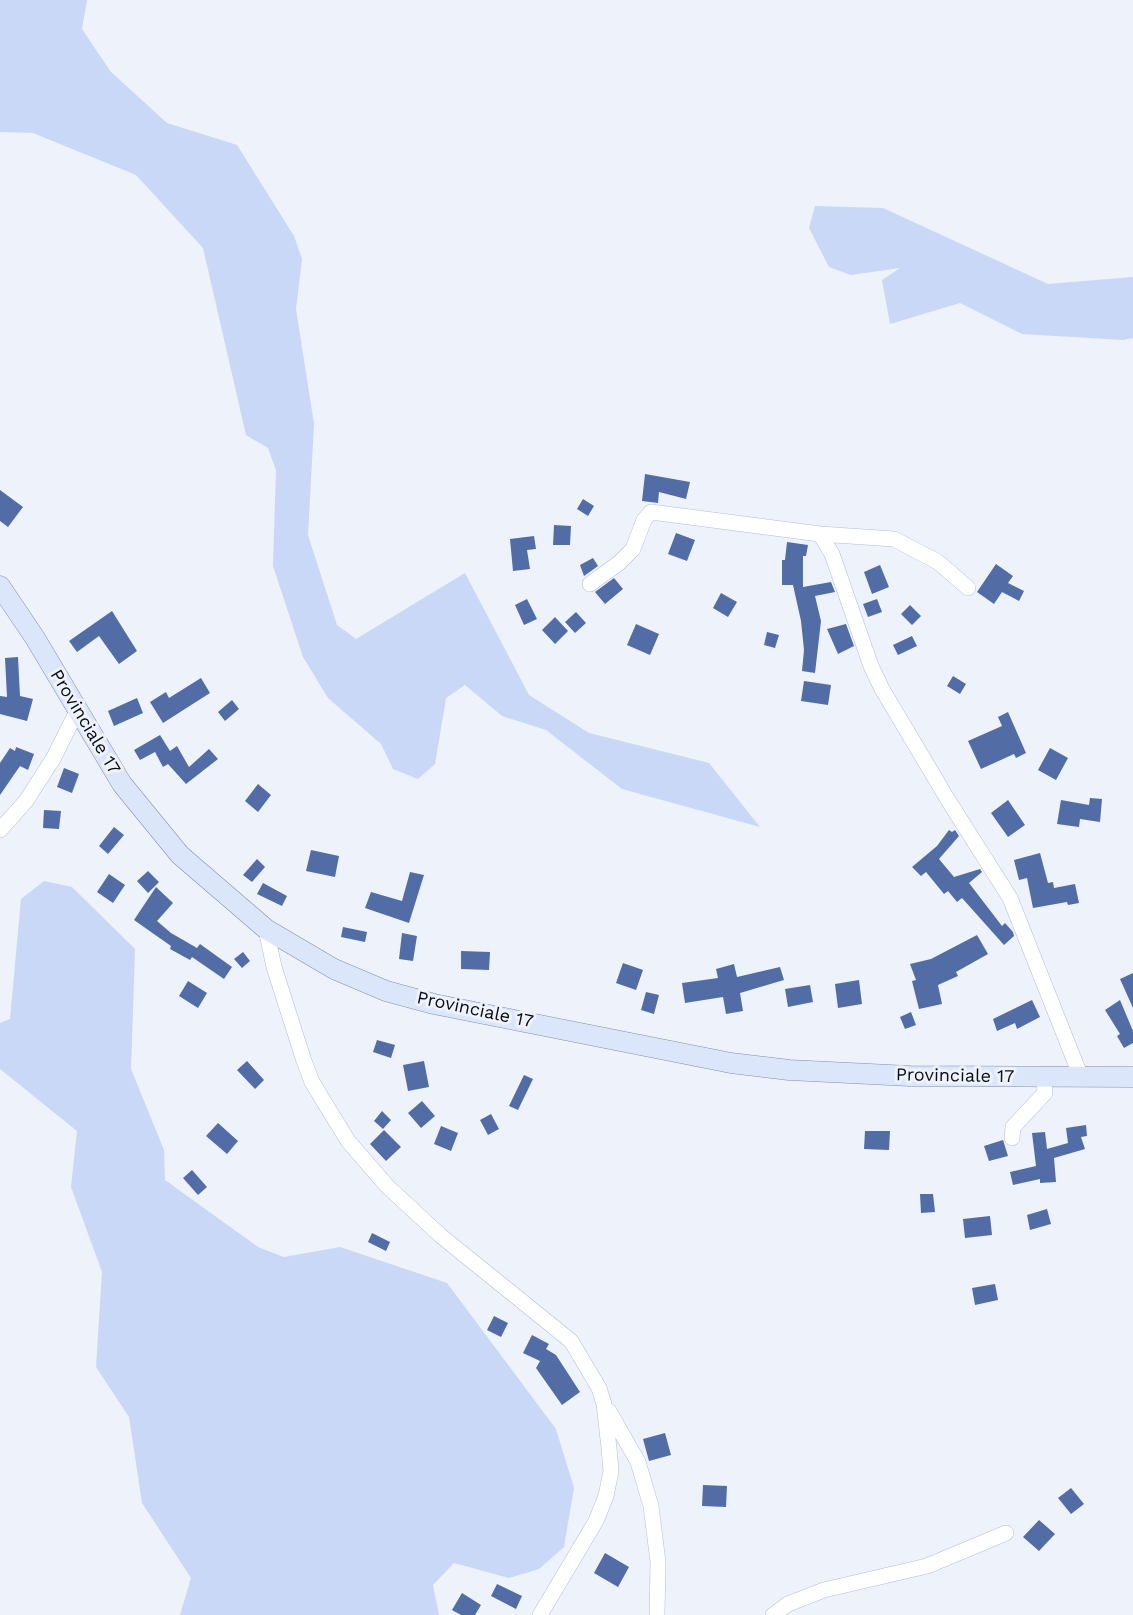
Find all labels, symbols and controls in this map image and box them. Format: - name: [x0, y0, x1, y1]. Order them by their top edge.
- street label: Provinciale 17: [45, 666, 125, 778]
- street label: Provinciale 17: [415, 987, 535, 1033]
- street label: Provinciale 17: [896, 1064, 1014, 1088]

